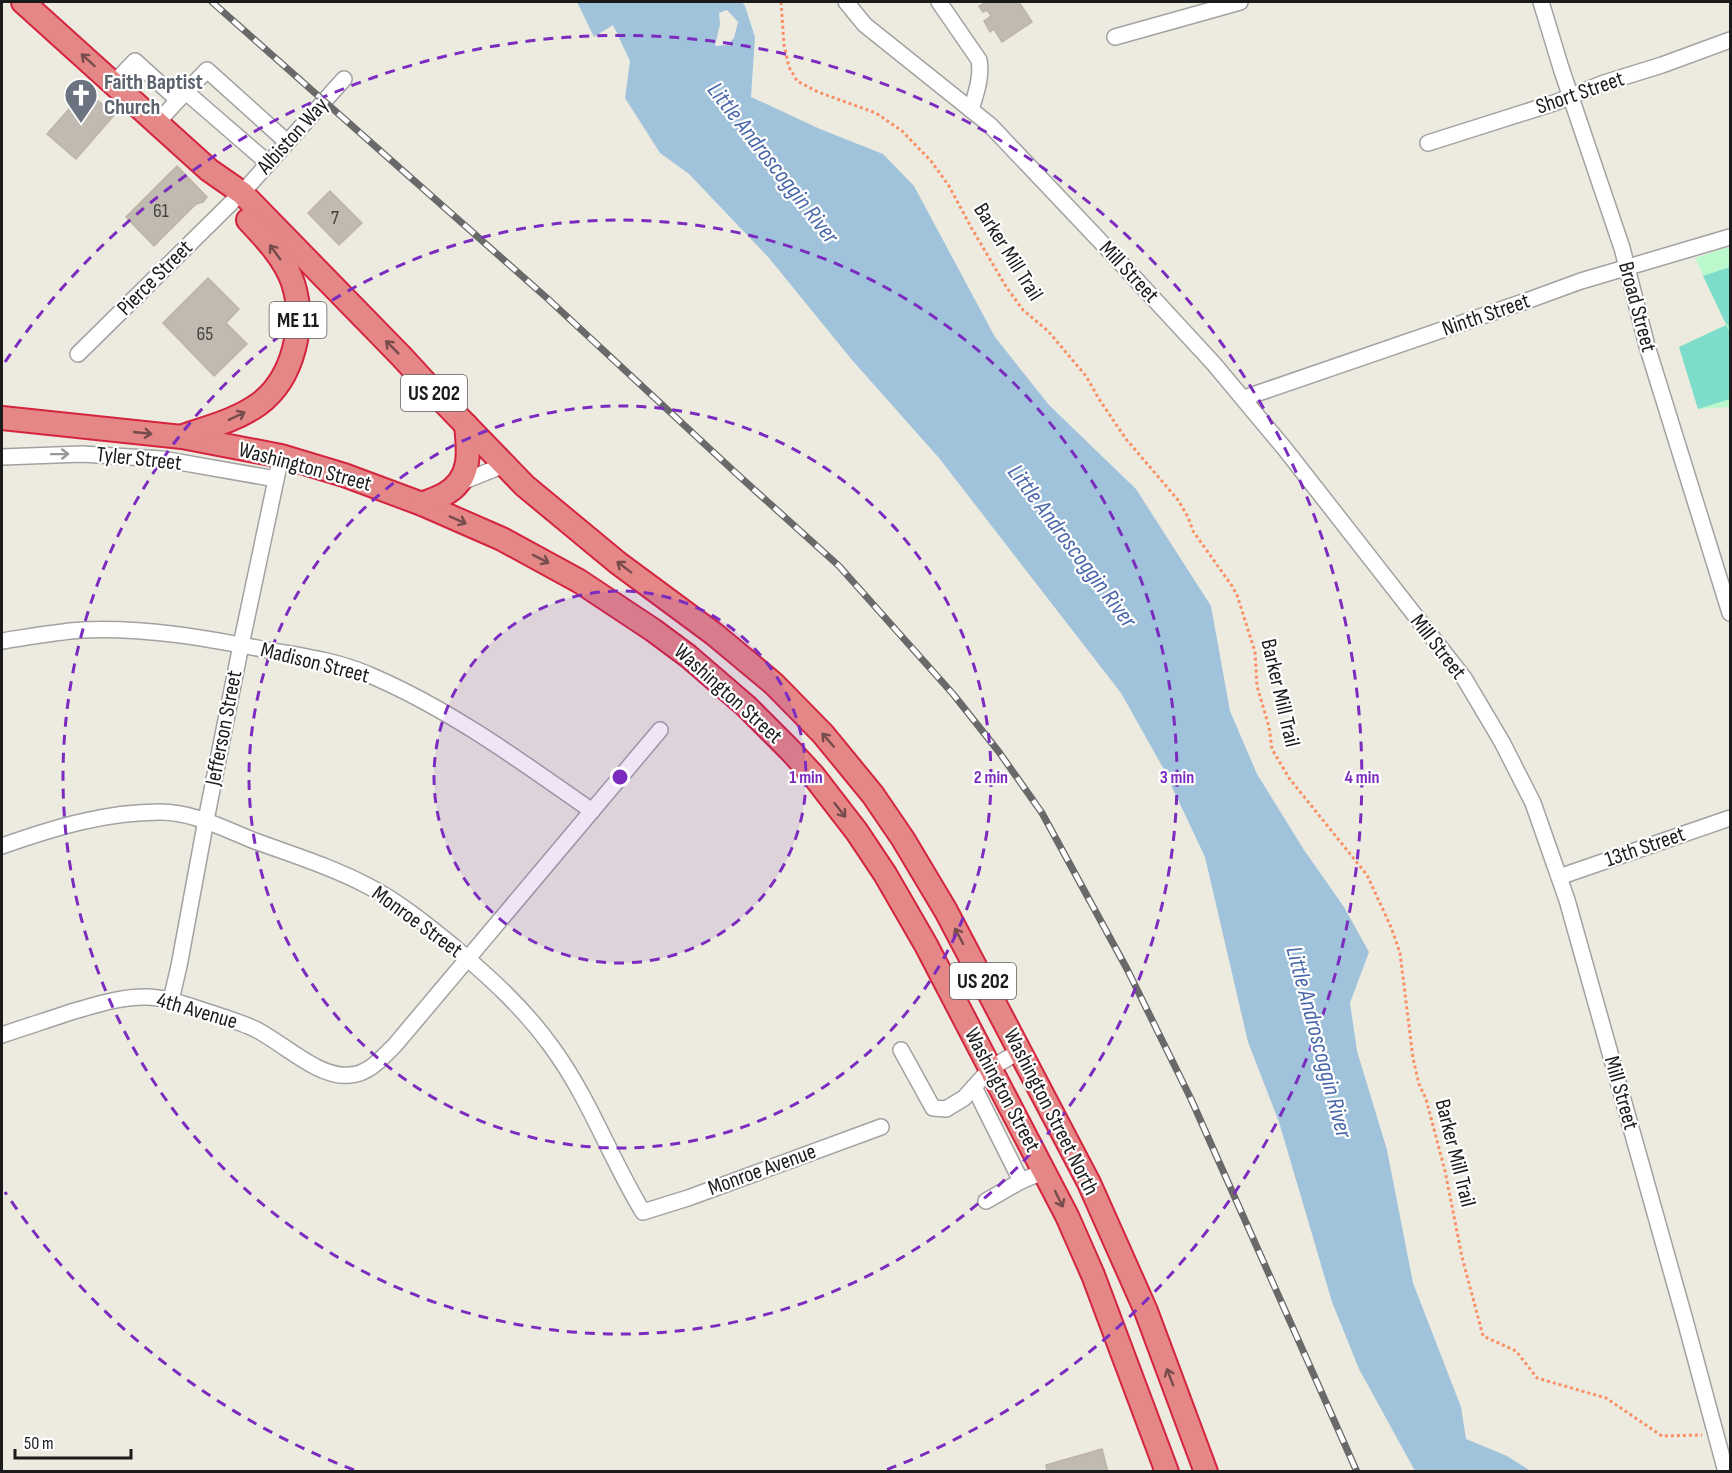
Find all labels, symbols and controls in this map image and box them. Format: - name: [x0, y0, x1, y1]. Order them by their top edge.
- one-way arrow: [81, 53, 96, 67]
- street label: Short Street: [1533, 65, 1628, 121]
- place label: Faith Baptist Church: [104, 69, 203, 121]
- church icon: Faith Baptist Church: [63, 77, 99, 124]
- water label: Little Androscoggin River: [701, 77, 846, 250]
- street label: Albiston Way: [251, 92, 335, 181]
- street label: Barker Mill Trail: [967, 198, 1049, 306]
- house number: 61: [153, 199, 169, 223]
- house number: 7: [331, 206, 339, 230]
- street label: Pierce Street: [112, 234, 199, 321]
- street label: Mill Street: [1093, 235, 1165, 309]
- one-way arrow: [269, 244, 282, 260]
- street label: Broad Street: [1612, 259, 1662, 355]
- street label: Ninth Street: [1439, 287, 1534, 343]
- road number: ME 11: [270, 302, 326, 338]
- house number: 65: [197, 322, 213, 346]
- one-way arrow: [385, 339, 400, 354]
- road number: US 202: [401, 375, 467, 411]
- one-way arrow: [227, 410, 245, 422]
- one-way arrow: [133, 427, 153, 438]
- street label: Washington Street: [235, 436, 375, 498]
- street label: Tyler Street: [95, 441, 183, 477]
- one-way arrow: [49, 448, 69, 460]
- water label: Little Androscoggin River: [1001, 459, 1144, 634]
- one-way arrow: [449, 514, 467, 526]
- one-way arrow: [532, 554, 550, 566]
- one-way arrow: [617, 561, 633, 574]
- street label: Mill Street: [1404, 609, 1472, 685]
- street label: Madison Street: [258, 636, 372, 690]
- street label: Barker Mill Trail: [1254, 636, 1306, 750]
- street label: Washington Street: [668, 638, 788, 750]
- street label: Jefferson Street: [199, 668, 248, 789]
- one-way arrow: [821, 733, 835, 748]
- centre of rings: [610, 767, 630, 787]
- text: 1 min: [789, 767, 823, 788]
- text: 2 min: [974, 767, 1008, 788]
- text: 3 min: [1160, 767, 1194, 788]
- text: 4 min: [1345, 767, 1379, 788]
- one-way arrow: [834, 801, 847, 817]
- street label: 13th Street: [1601, 821, 1689, 873]
- street label: Monroe Street: [366, 880, 468, 964]
- one-way arrow: [953, 928, 964, 946]
- water label: Little Androscoggin River: [1280, 943, 1359, 1142]
- road number: US 202: [950, 963, 1016, 999]
- street label: 4th Avenue: [154, 987, 240, 1035]
- street label: Washington Street: [958, 1023, 1046, 1157]
- street label: Washington Street North: [997, 1024, 1105, 1200]
- street label: Mill Street: [1598, 1053, 1644, 1133]
- street label: Barker Mill Trail: [1429, 1096, 1481, 1210]
- street label: Monroe Avenue: [704, 1138, 820, 1202]
- one-way arrow: [1053, 1190, 1065, 1208]
- one-way arrow: [1164, 1368, 1175, 1387]
- scale bar: [15, 1422, 130, 1460]
- text: 50 m: [24, 1433, 54, 1454]

